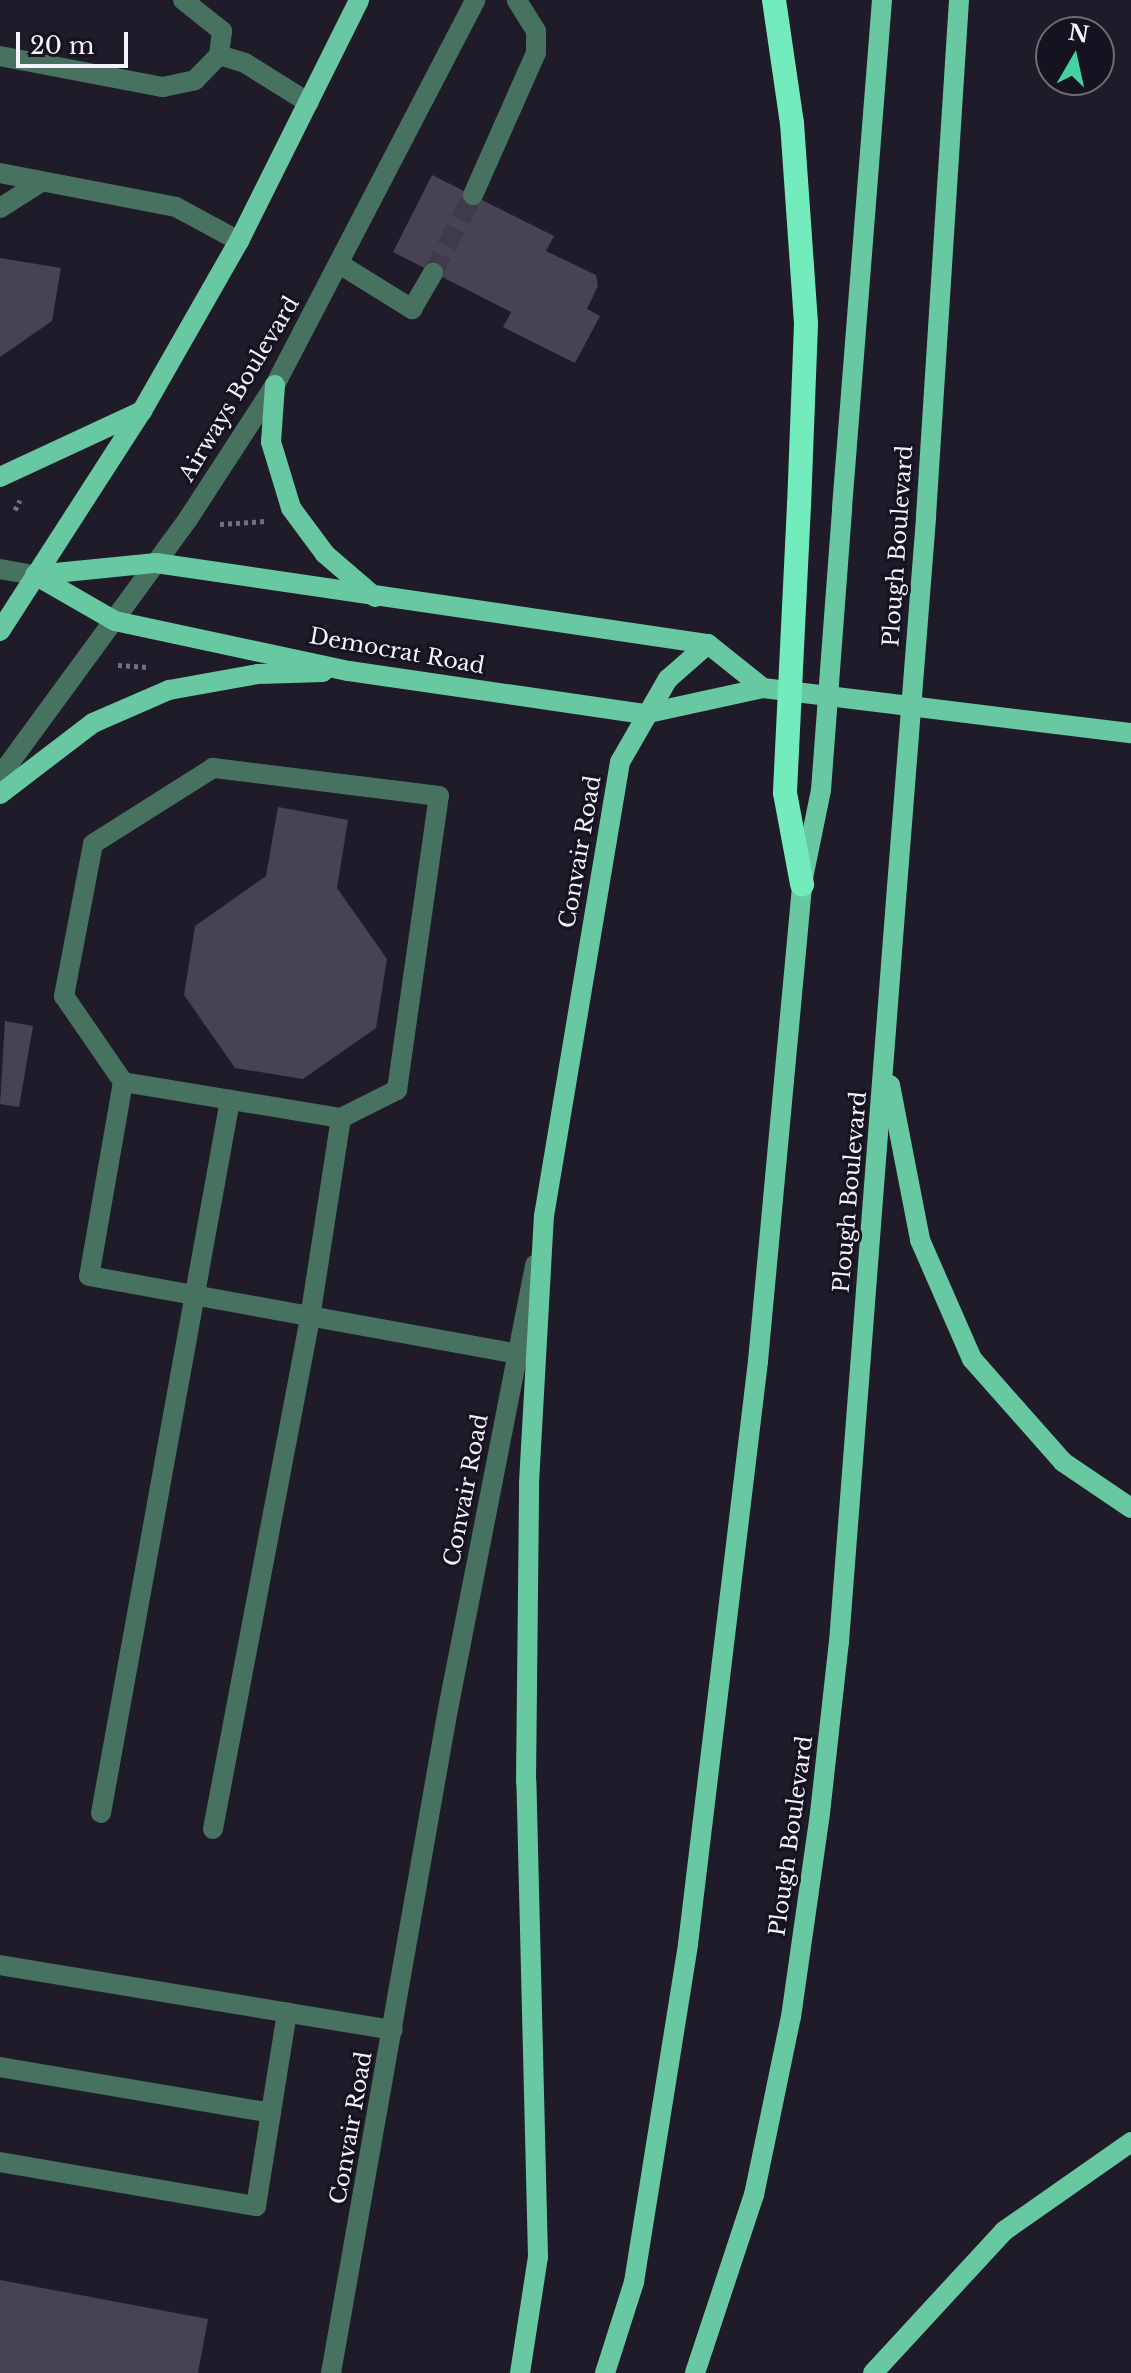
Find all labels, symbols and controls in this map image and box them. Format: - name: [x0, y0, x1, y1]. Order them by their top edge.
- scale bar: [20, 16, 132, 66]
- north arrow: [1035, 16, 1115, 96]
- text: N: [1066, 19, 1091, 49]
- text: 20 m: [30, 31, 95, 60]
- street label: Airways Boulevard: [173, 292, 305, 486]
- street label: Plough Boulevard: [878, 444, 918, 648]
- street label: Democrat Road: [307, 623, 487, 679]
- street label: Convair Road: [554, 773, 606, 931]
- street label: Plough Boulevard: [828, 1090, 872, 1294]
- street label: Convair Road: [438, 1411, 494, 1569]
- street label: Plough Boulevard: [764, 1734, 818, 1938]
- street label: Convair Road: [325, 2049, 377, 2207]

